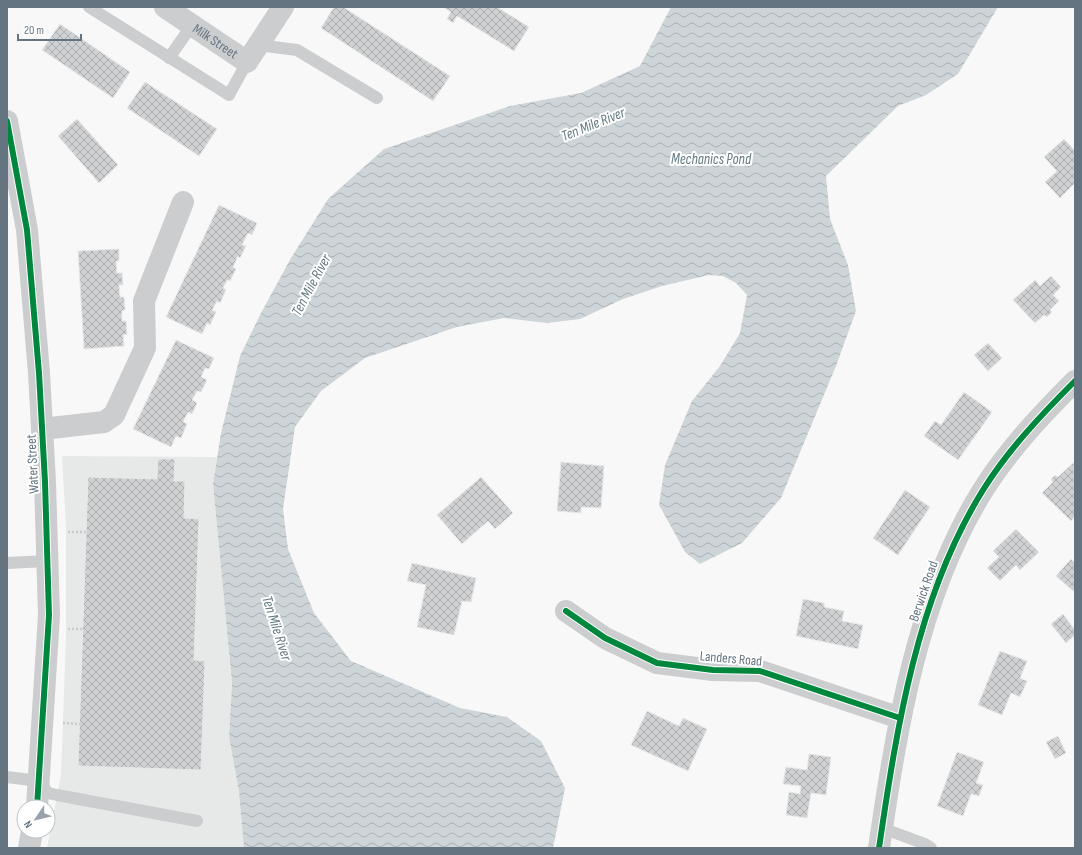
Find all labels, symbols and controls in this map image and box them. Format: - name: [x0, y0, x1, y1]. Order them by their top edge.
- scale bar: [18, 16, 81, 42]
- street label: Milk Street: [190, 20, 241, 63]
- text: 20 m: [24, 23, 44, 38]
- water label: Ten Mile River: [559, 103, 629, 146]
- water label: Mechanics Pond: [671, 150, 752, 169]
- water label: Ten Mile River: [287, 251, 336, 319]
- street label: Water Street: [22, 434, 43, 494]
- street label: Berwick Road: [905, 558, 942, 624]
- water label: Ten Mile River: [257, 593, 296, 664]
- street label: Landers Road: [699, 647, 763, 670]
- north arrow: [16, 799, 56, 839]
- text: N: [21, 818, 35, 831]

